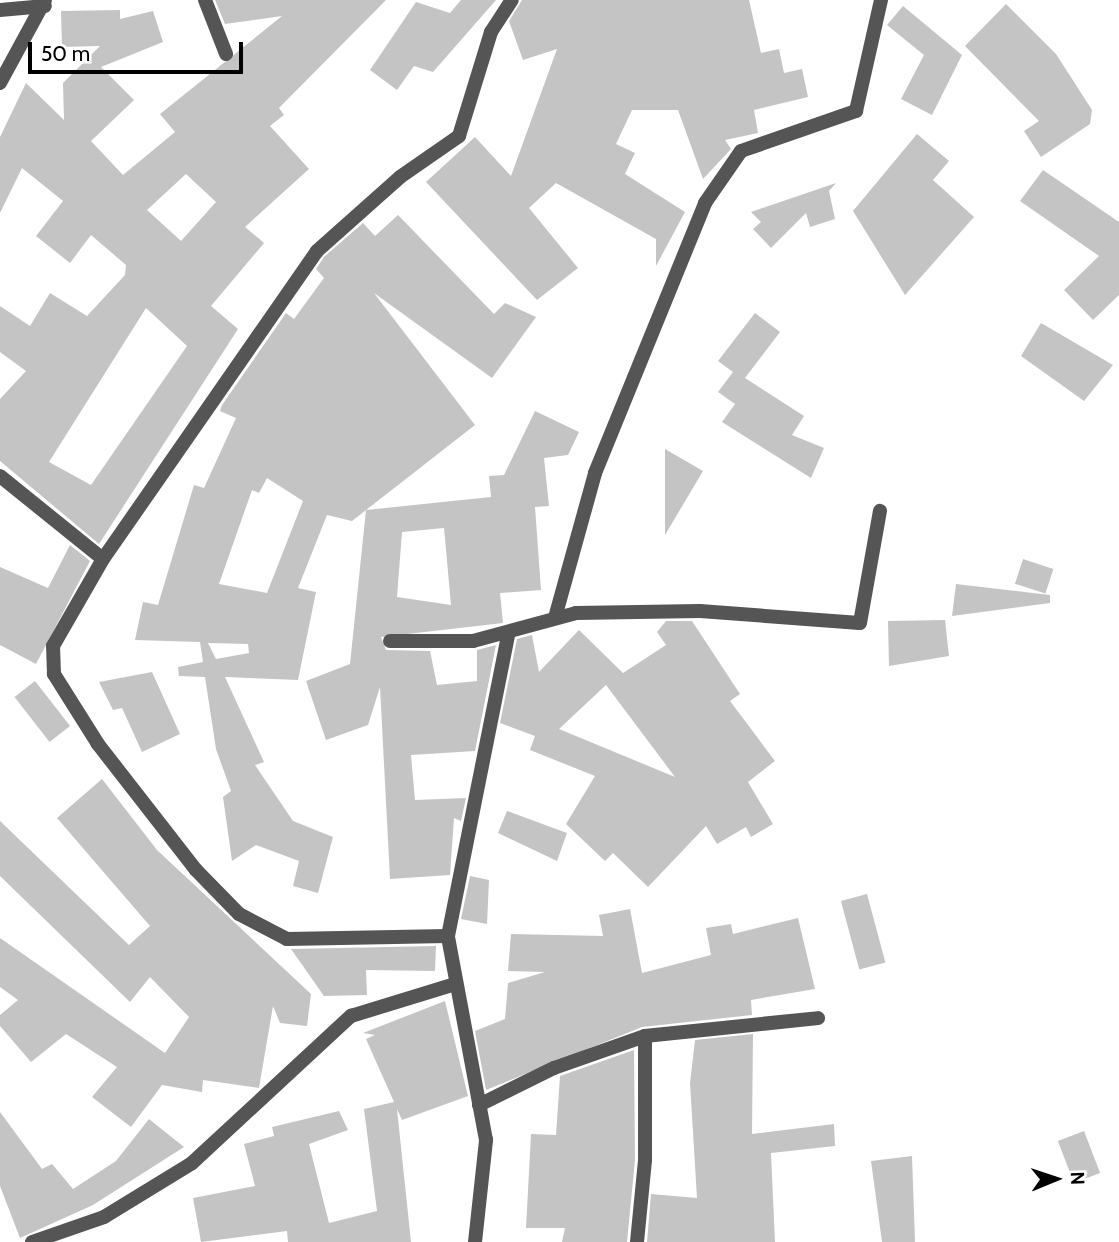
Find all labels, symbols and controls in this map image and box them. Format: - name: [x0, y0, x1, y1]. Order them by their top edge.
- scale bar: [32, 28, 247, 72]
- text: 50 m: [41, 41, 90, 66]
- north arrow: [1021, 1144, 1091, 1214]
- text: N: [1066, 1171, 1089, 1185]

